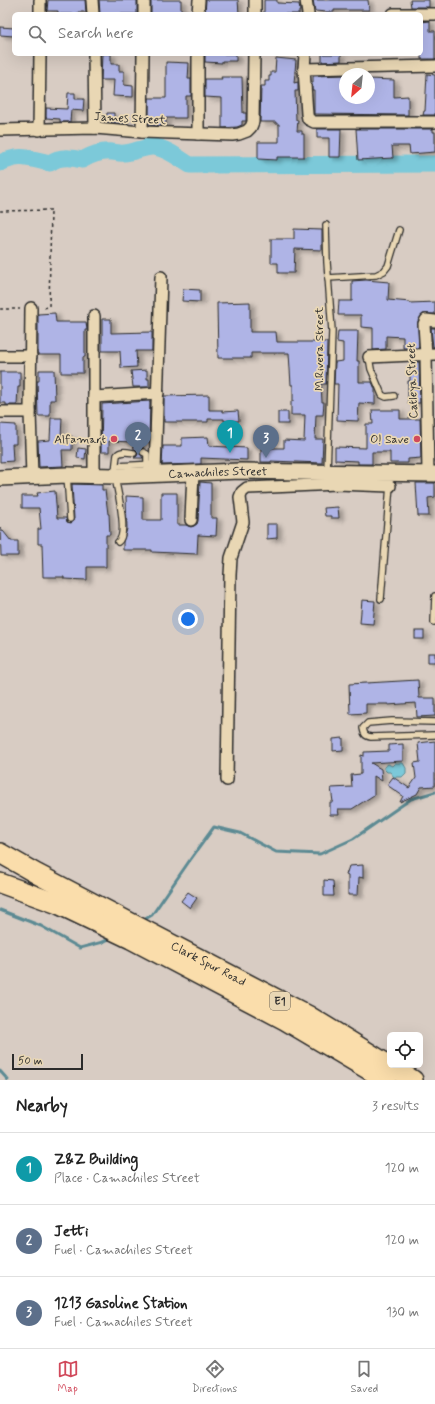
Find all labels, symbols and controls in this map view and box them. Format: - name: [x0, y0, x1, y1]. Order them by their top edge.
- search box: [12, 12, 423, 56]
- icon: search: [26, 23, 48, 45]
- text: Search here: [58, 24, 134, 44]
- north arrow: [339, 68, 375, 104]
- street label: James Street: [93, 109, 166, 129]
- street label: M.Rivera Street: [312, 307, 328, 391]
- street label: Catleya Street: [404, 343, 422, 419]
- pin: 1: [217, 420, 243, 453]
- pin: 2: [125, 422, 151, 455]
- pin: 3: [253, 425, 279, 458]
- place label: Alfamart: [54, 432, 107, 448]
- place label: O! Save: [370, 432, 409, 448]
- marker: Alfamart: [109, 434, 119, 444]
- marker: O! Save: [412, 434, 422, 444]
- street label: Camachiles Street: [168, 464, 268, 483]
- your location: [178, 609, 198, 629]
- street label: Clark Spur Road: [168, 938, 248, 991]
- road number: E1: [270, 992, 290, 1010]
- map controls: [387, 1032, 423, 1068]
- button: locate: [387, 1032, 423, 1068]
- scale bar: [12, 1052, 83, 1071]
- text: 50 m: [18, 1054, 43, 1068]
- text: Nearby: [16, 1095, 68, 1117]
- text: 3 results: [372, 1098, 419, 1115]
- text: Z&Z Building: [54, 1150, 138, 1170]
- text: 1: [26, 1160, 32, 1177]
- text: 120 m: [385, 1160, 419, 1177]
- text: Place · Camachiles Street: [54, 1170, 200, 1187]
- text: Jetti: [54, 1222, 88, 1242]
- text: 2: [26, 1232, 32, 1249]
- text: 120 m: [385, 1232, 419, 1249]
- text: Fuel · Camachiles Street: [54, 1242, 193, 1259]
- text: 1213 Gasoline Station: [54, 1294, 188, 1314]
- text: 3: [26, 1304, 32, 1321]
- text: 130 m: [386, 1304, 419, 1321]
- text: Fuel · Camachiles Street: [54, 1314, 193, 1331]
- tab: Map: [57, 1358, 79, 1396]
- tab: Directions: [192, 1358, 237, 1396]
- tab: Saved: [351, 1358, 378, 1396]

